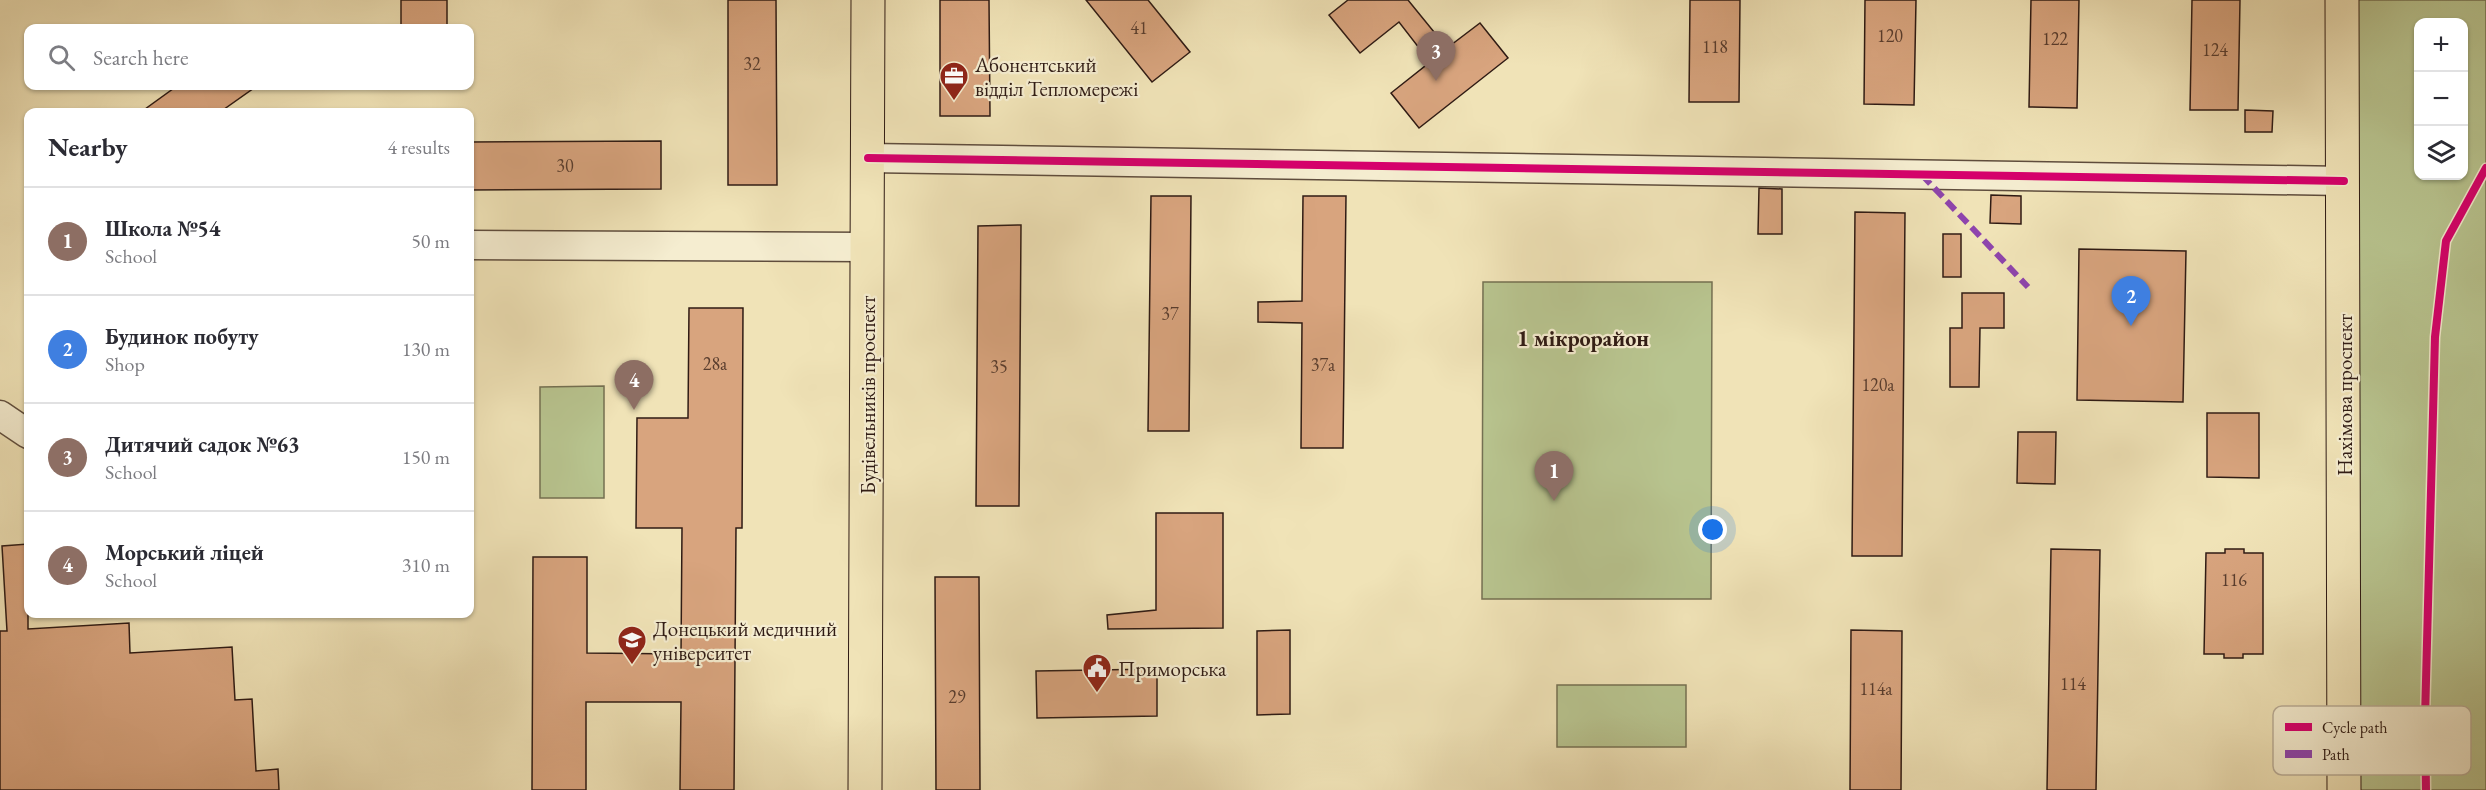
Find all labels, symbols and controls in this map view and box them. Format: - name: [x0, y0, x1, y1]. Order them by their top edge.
- house number: 41: [1130, 16, 1148, 39]
- map controls: [2414, 18, 2468, 180]
- button: +: [2414, 18, 2468, 72]
- search box: [24, 24, 474, 90]
- house number: 120: [1877, 24, 1903, 47]
- house number: 122: [2042, 27, 2068, 50]
- pin: 3: [1416, 32, 1456, 81]
- house number: 118: [1702, 35, 1728, 58]
- house number: 124: [2202, 38, 2228, 61]
- icon: search: [45, 41, 78, 74]
- text: Search here: [93, 43, 188, 72]
- place label: Абонентський відділ Тепломережі: [974, 51, 1138, 102]
- house number: 32: [743, 52, 761, 75]
- office icon: Абонентський відділ Тепломережі: [938, 60, 970, 102]
- button: −: [2414, 72, 2468, 126]
- button: layers: [2414, 126, 2468, 180]
- text: Nearby: [48, 130, 128, 164]
- text: 4 results: [387, 134, 450, 160]
- house number: 30: [556, 154, 574, 177]
- text: Школа №54: [105, 214, 220, 243]
- text: 1: [62, 228, 73, 254]
- text: 50 m: [411, 228, 450, 254]
- text: School: [105, 243, 157, 269]
- pin: 2: [2112, 276, 2150, 326]
- street label: Будівельників проспект: [854, 295, 881, 494]
- house number: 37: [1161, 302, 1179, 325]
- street label: Нахімова проспект: [2331, 314, 2358, 476]
- text: Будинок побуту: [105, 322, 259, 351]
- district label: 1 мікрорайон: [1517, 324, 1649, 353]
- text: 2: [62, 336, 73, 362]
- text: 130 m: [402, 336, 450, 362]
- text: Shop: [105, 351, 145, 377]
- house number: 28а: [703, 352, 728, 375]
- house number: 37а: [1311, 353, 1336, 376]
- house number: 35: [990, 355, 1008, 378]
- pin: 4: [614, 360, 654, 410]
- house number: 120а: [1861, 373, 1895, 396]
- text: Дитячий садок №63: [105, 430, 300, 459]
- text: 3: [62, 444, 73, 470]
- text: 150 m: [402, 444, 450, 470]
- pin: 1: [1534, 452, 1574, 501]
- text: School: [105, 459, 157, 485]
- your location: [1698, 515, 1727, 544]
- text: Морський ліцей: [105, 538, 264, 567]
- text: 4: [62, 552, 73, 578]
- text: 310 m: [402, 552, 450, 578]
- text: School: [105, 567, 157, 593]
- house number: 116: [2221, 568, 2247, 591]
- place label: Донецький медичний університет: [653, 615, 837, 666]
- school or university icon: Донецький медичний університет: [616, 624, 648, 666]
- public building icon: Приморська: [1081, 652, 1113, 694]
- place label: Приморська: [1118, 655, 1227, 682]
- house number: 114: [2060, 672, 2086, 695]
- house number: 114а: [1859, 677, 1893, 700]
- house number: 29: [948, 685, 966, 708]
- legend: [2273, 706, 2471, 775]
- text: Cycle path: [2322, 717, 2387, 738]
- text: Path: [2322, 744, 2350, 765]

